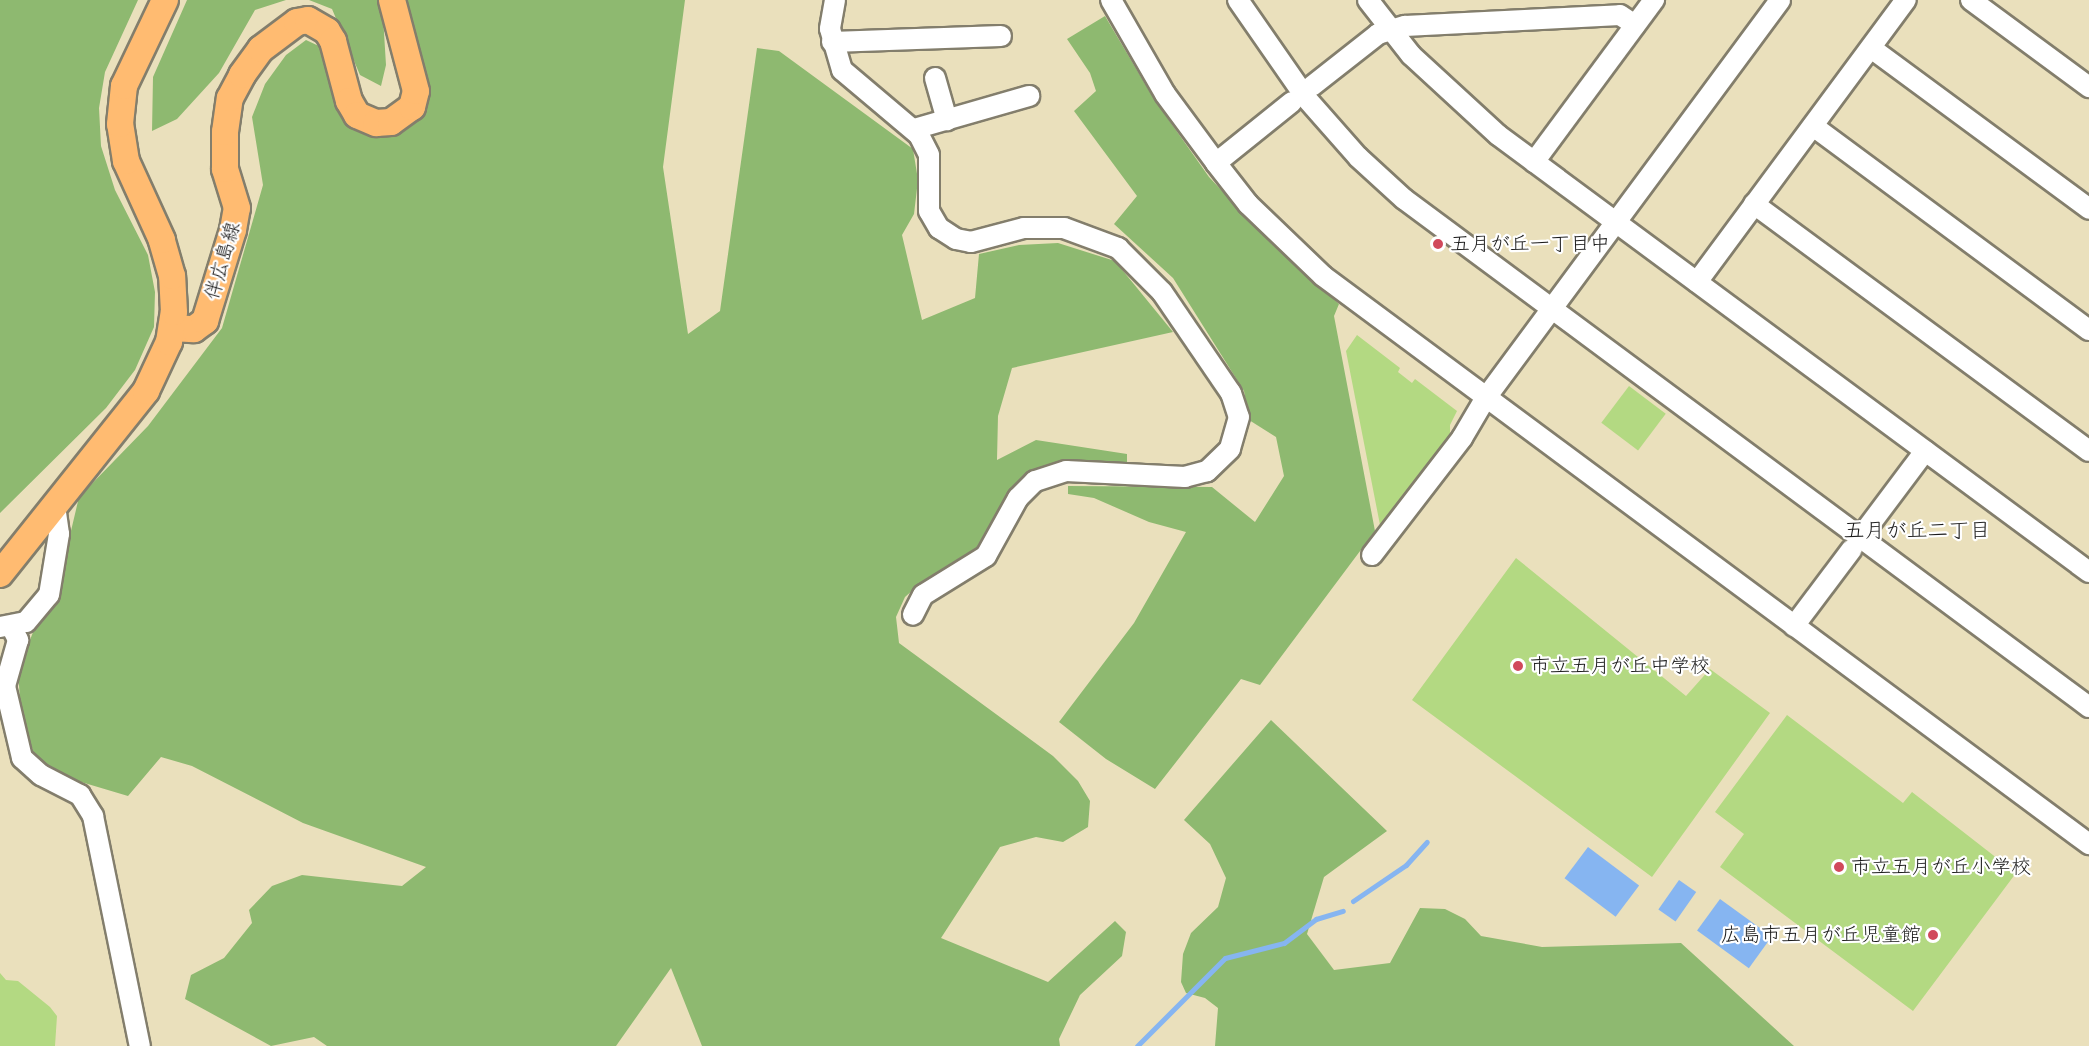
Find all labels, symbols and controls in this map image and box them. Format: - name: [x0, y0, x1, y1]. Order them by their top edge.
- street label: 伴広島線: [200, 219, 246, 303]
- place label: 五月が丘一丁目中: [1450, 232, 1610, 256]
- marker: 五月が丘一丁目中: [1431, 237, 1445, 251]
- district label: 五月が丘二丁目: [1844, 518, 1990, 544]
- place label: 市立五月が丘中学校: [1530, 654, 1710, 678]
- marker: 市立五月が丘中学校: [1511, 659, 1525, 673]
- place label: 市立五月が丘小学校: [1851, 855, 2031, 879]
- marker: 市立五月が丘小学校: [1832, 860, 1846, 874]
- place label: 広島市五月が丘児童館: [1721, 923, 1921, 947]
- marker: 広島市五月が丘児童館: [1926, 928, 1940, 942]

